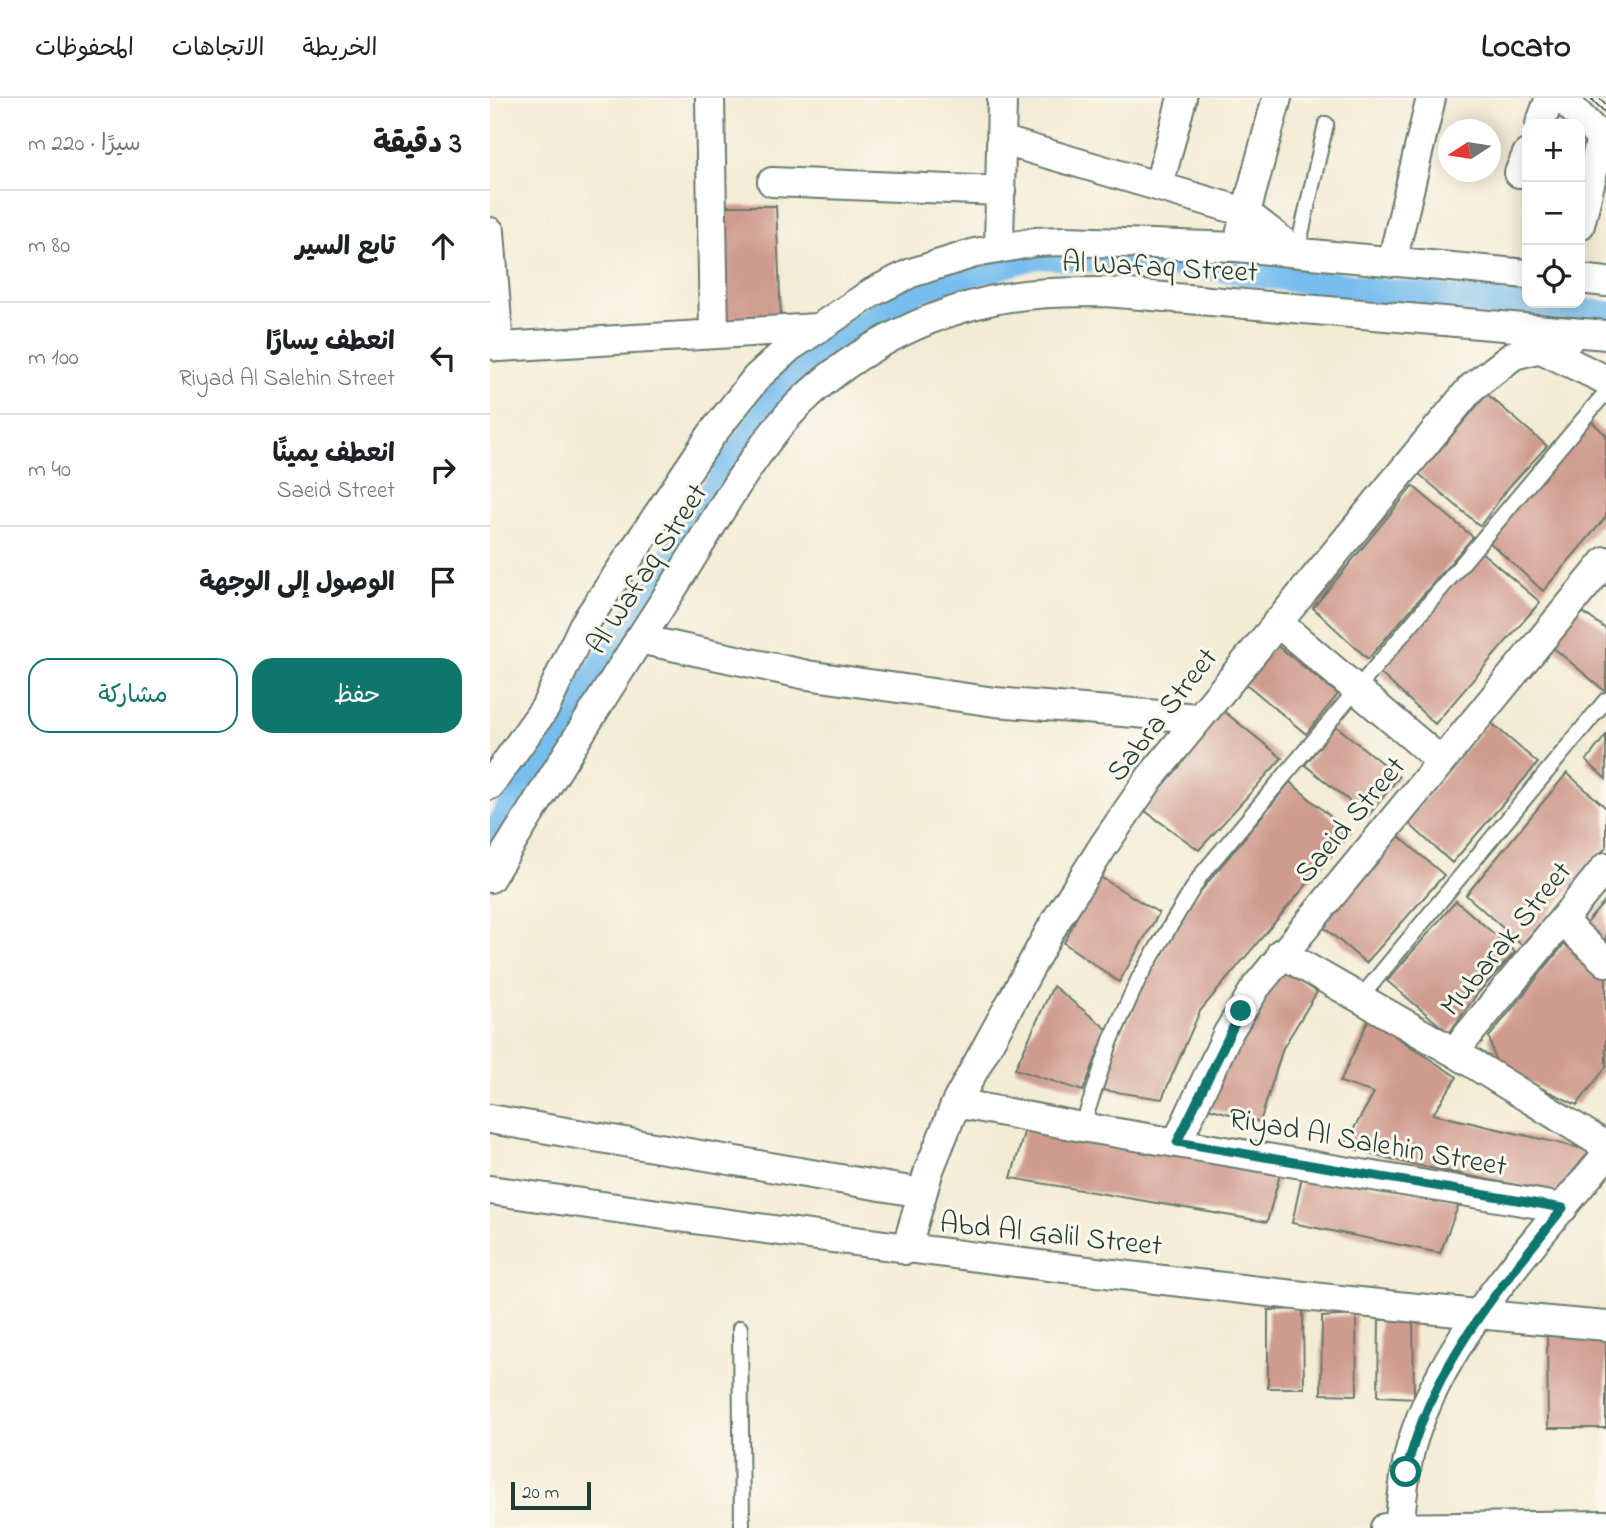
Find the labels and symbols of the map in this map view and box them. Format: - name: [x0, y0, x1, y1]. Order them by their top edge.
- north arrow: [1438, 119, 1501, 182]
- street label: Al Wafaq Street: [1061, 242, 1259, 296]
- street label: Al Wafaq Street: [577, 475, 720, 664]
- street label: Sabra Street: [1097, 639, 1230, 792]
- street label: Saeid Street: [1285, 748, 1418, 894]
- street label: Mubarak Street: [1431, 853, 1584, 1027]
- route end: [1225, 995, 1256, 1026]
- street label: Riyad Al Salehin Street: [1225, 1098, 1510, 1190]
- street label: Abd Al Galil Street: [937, 1202, 1164, 1270]
- route start: [1390, 1456, 1421, 1487]
- scale bar: [511, 1479, 592, 1511]

